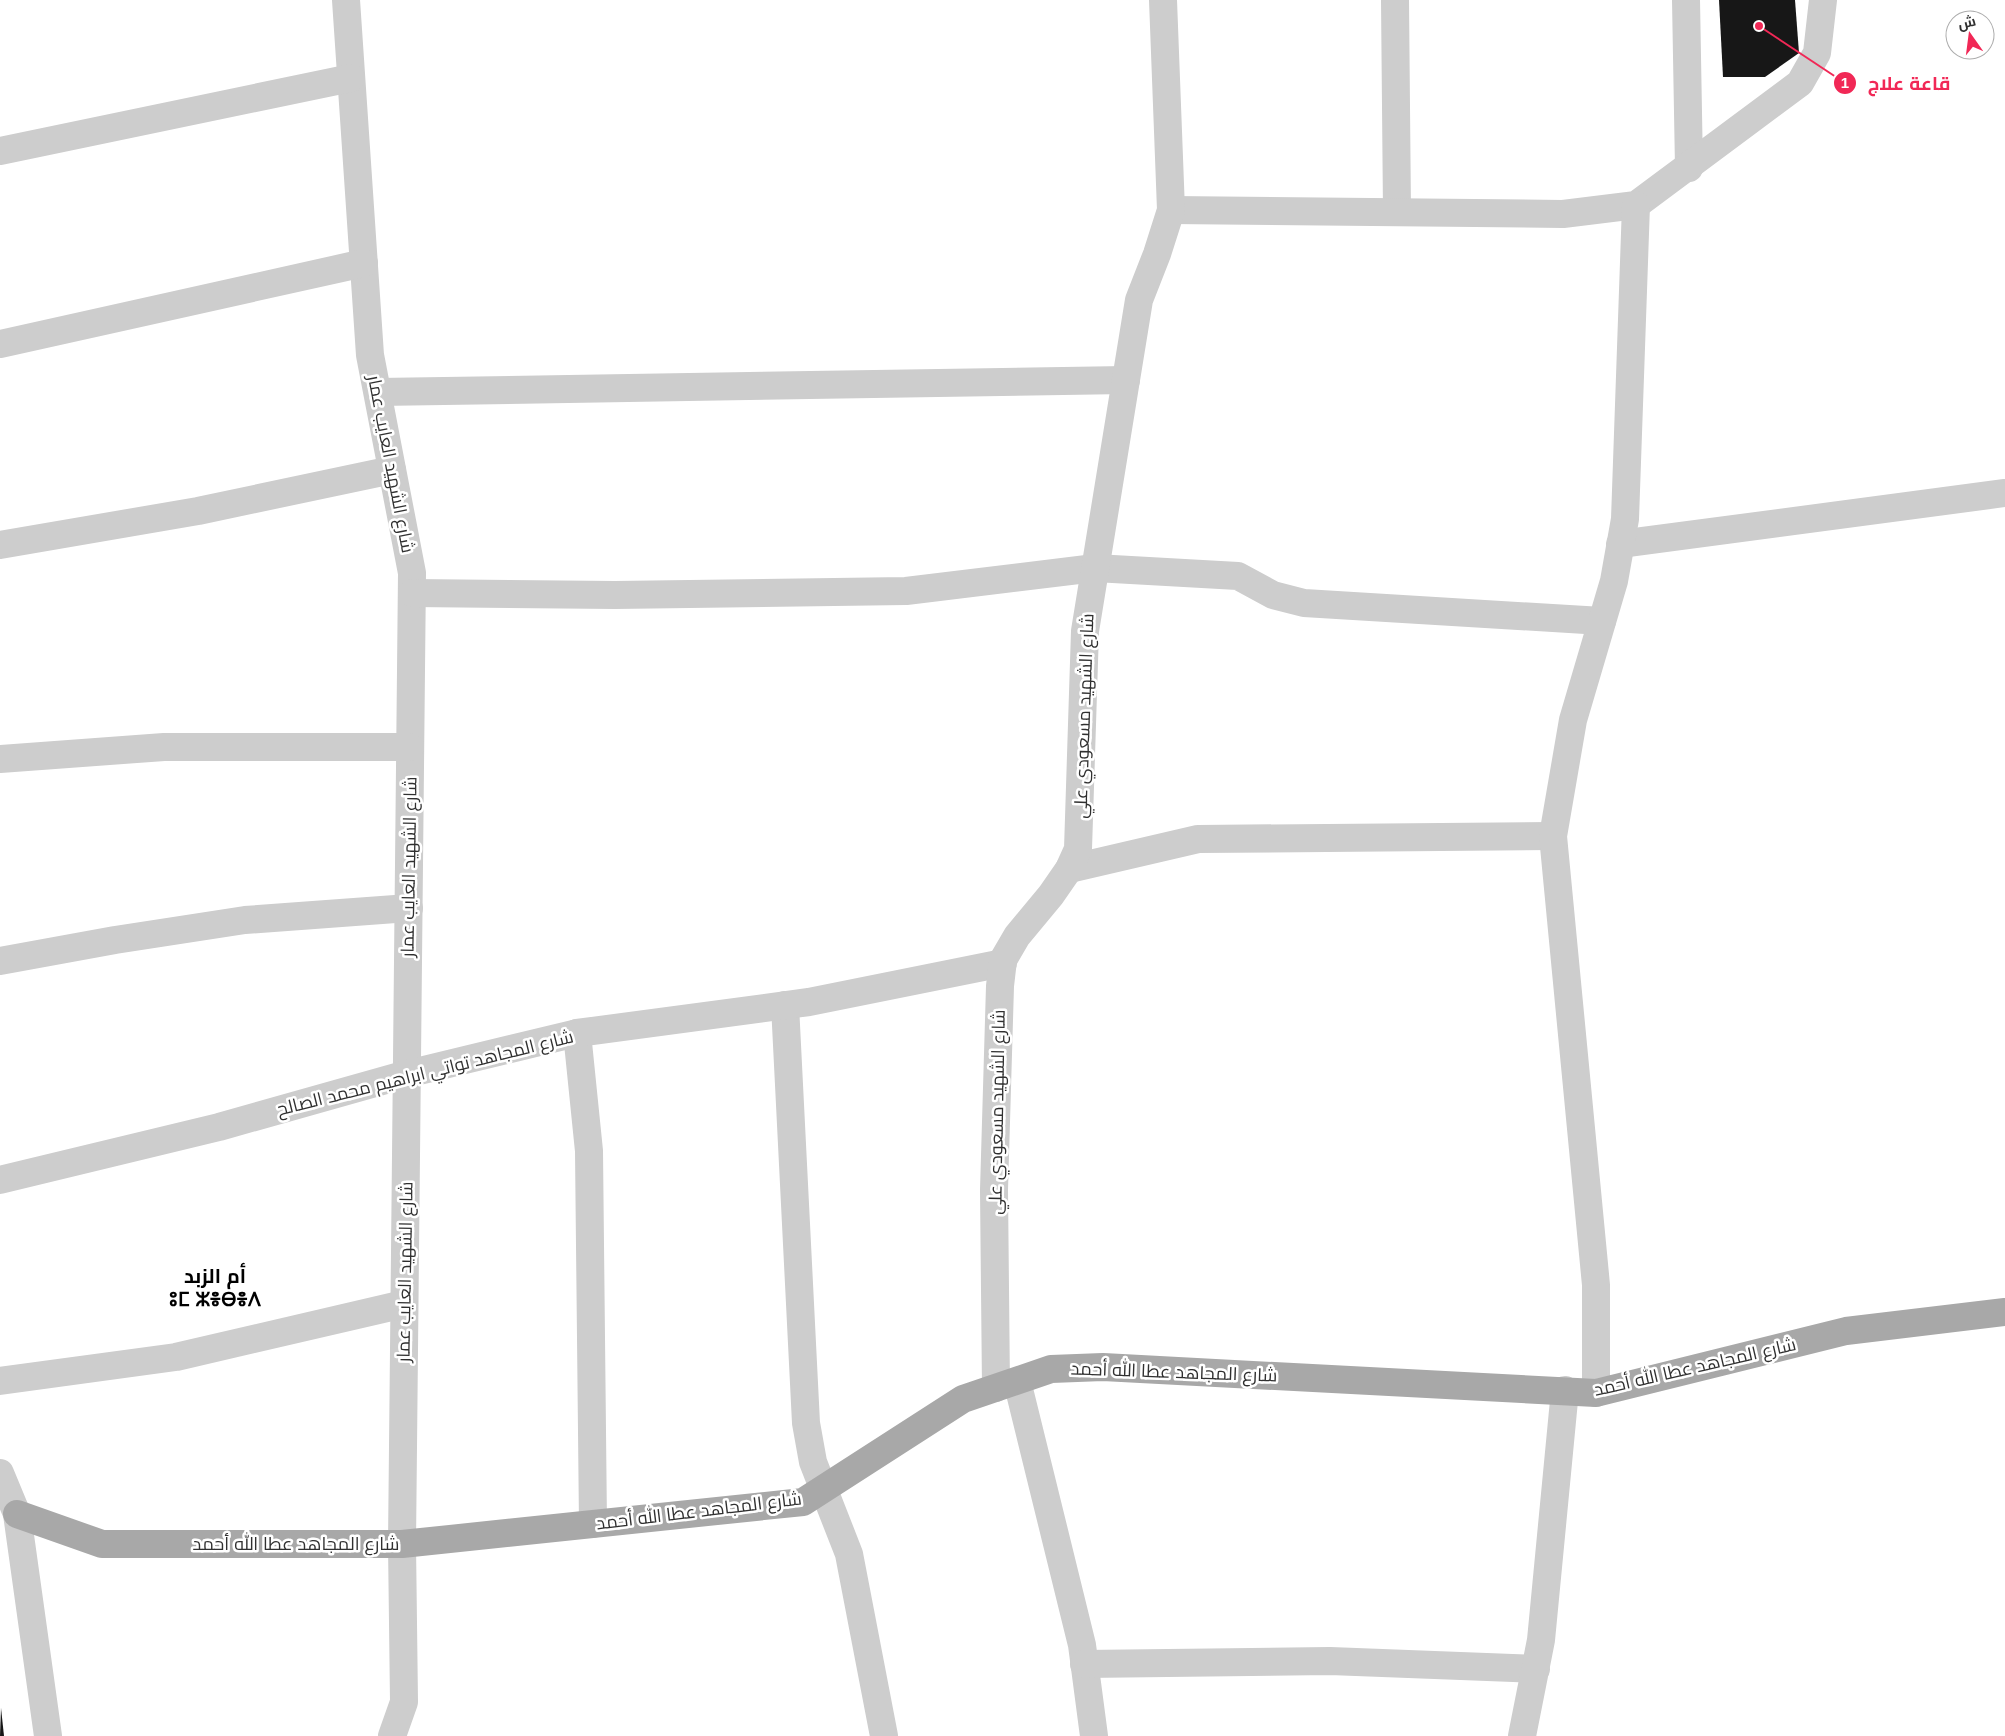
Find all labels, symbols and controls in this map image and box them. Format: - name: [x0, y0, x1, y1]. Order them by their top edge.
- north arrow: [1945, 10, 1995, 60]
- text: ش: [1956, 12, 1978, 33]
- callout: قاعة علاج: [1832, 66, 1960, 100]
- text: قاعة علاج: [1868, 73, 1950, 97]
- text: 1: [1841, 74, 1849, 91]
- street label: شارع الشهيد العايب عمار: [362, 372, 418, 555]
- street label: شارع الشهيد مسعودي علي: [1070, 613, 1102, 819]
- street label: شارع الشهيد العايب عمار: [397, 776, 423, 959]
- street label: شارع الشهيد مسعودي علي: [985, 1009, 1013, 1215]
- street label: شارع المجاهد تواتي ابراهيم محمد الصالح: [275, 1026, 576, 1123]
- street label: شارع الشهيد العايب عمار: [393, 1181, 419, 1364]
- district label: أم الزبد ⵓⵎ ⵣⴻⴱⴻⴷ: [169, 1262, 261, 1310]
- street label: شارع المجاهد عطا الله أحمد: [1592, 1332, 1798, 1402]
- street label: شارع المجاهد عطا الله أحمد: [1070, 1356, 1278, 1388]
- street label: شارع المجاهد عطا الله أحمد: [595, 1486, 803, 1536]
- street label: شارع المجاهد عطا الله أحمد: [193, 1532, 399, 1556]

